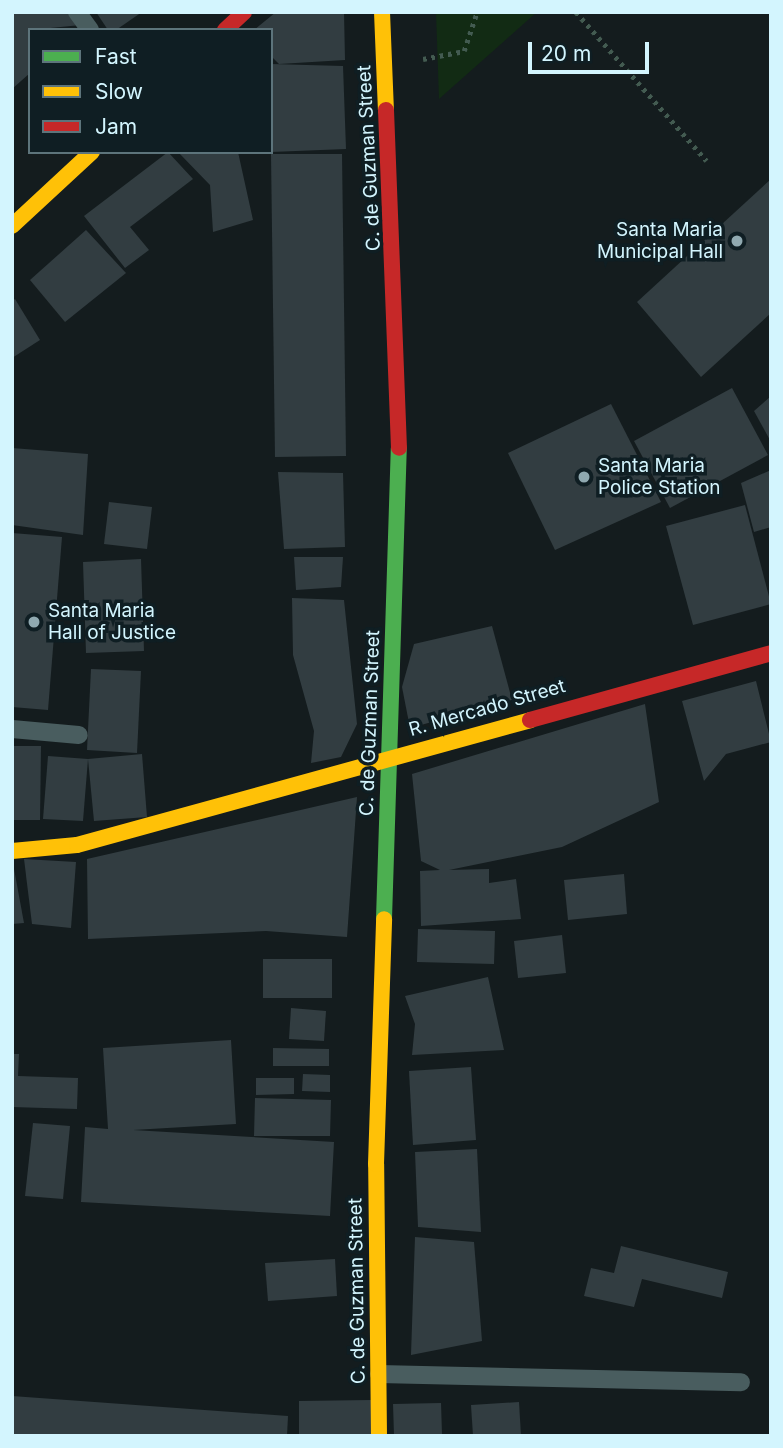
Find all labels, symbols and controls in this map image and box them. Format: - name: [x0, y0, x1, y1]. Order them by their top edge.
- legend: [28, 28, 273, 154]
- scale bar: [531, 28, 652, 72]
- text: 20 m: [541, 41, 591, 66]
- text: Fast: [95, 44, 137, 69]
- street label: C. de Guzman Street: [353, 64, 385, 252]
- text: Slow: [95, 79, 143, 104]
- text: Jam: [95, 114, 137, 139]
- place label: Santa Maria Municipal Hall: [597, 219, 723, 263]
- marker: Santa Maria Municipal Hall: [729, 233, 745, 249]
- place label: Santa Maria Police Station: [598, 455, 721, 499]
- marker: Santa Maria Police Station: [576, 469, 592, 485]
- place label: Santa Maria Hall of Justice: [48, 600, 176, 644]
- marker: Santa Maria Hall of Justice: [26, 614, 42, 630]
- street label: C. de Guzman Street: [355, 630, 385, 816]
- street label: R. Mercado Street: [406, 675, 568, 741]
- street label: C. de Guzman Street: [344, 1198, 370, 1384]

